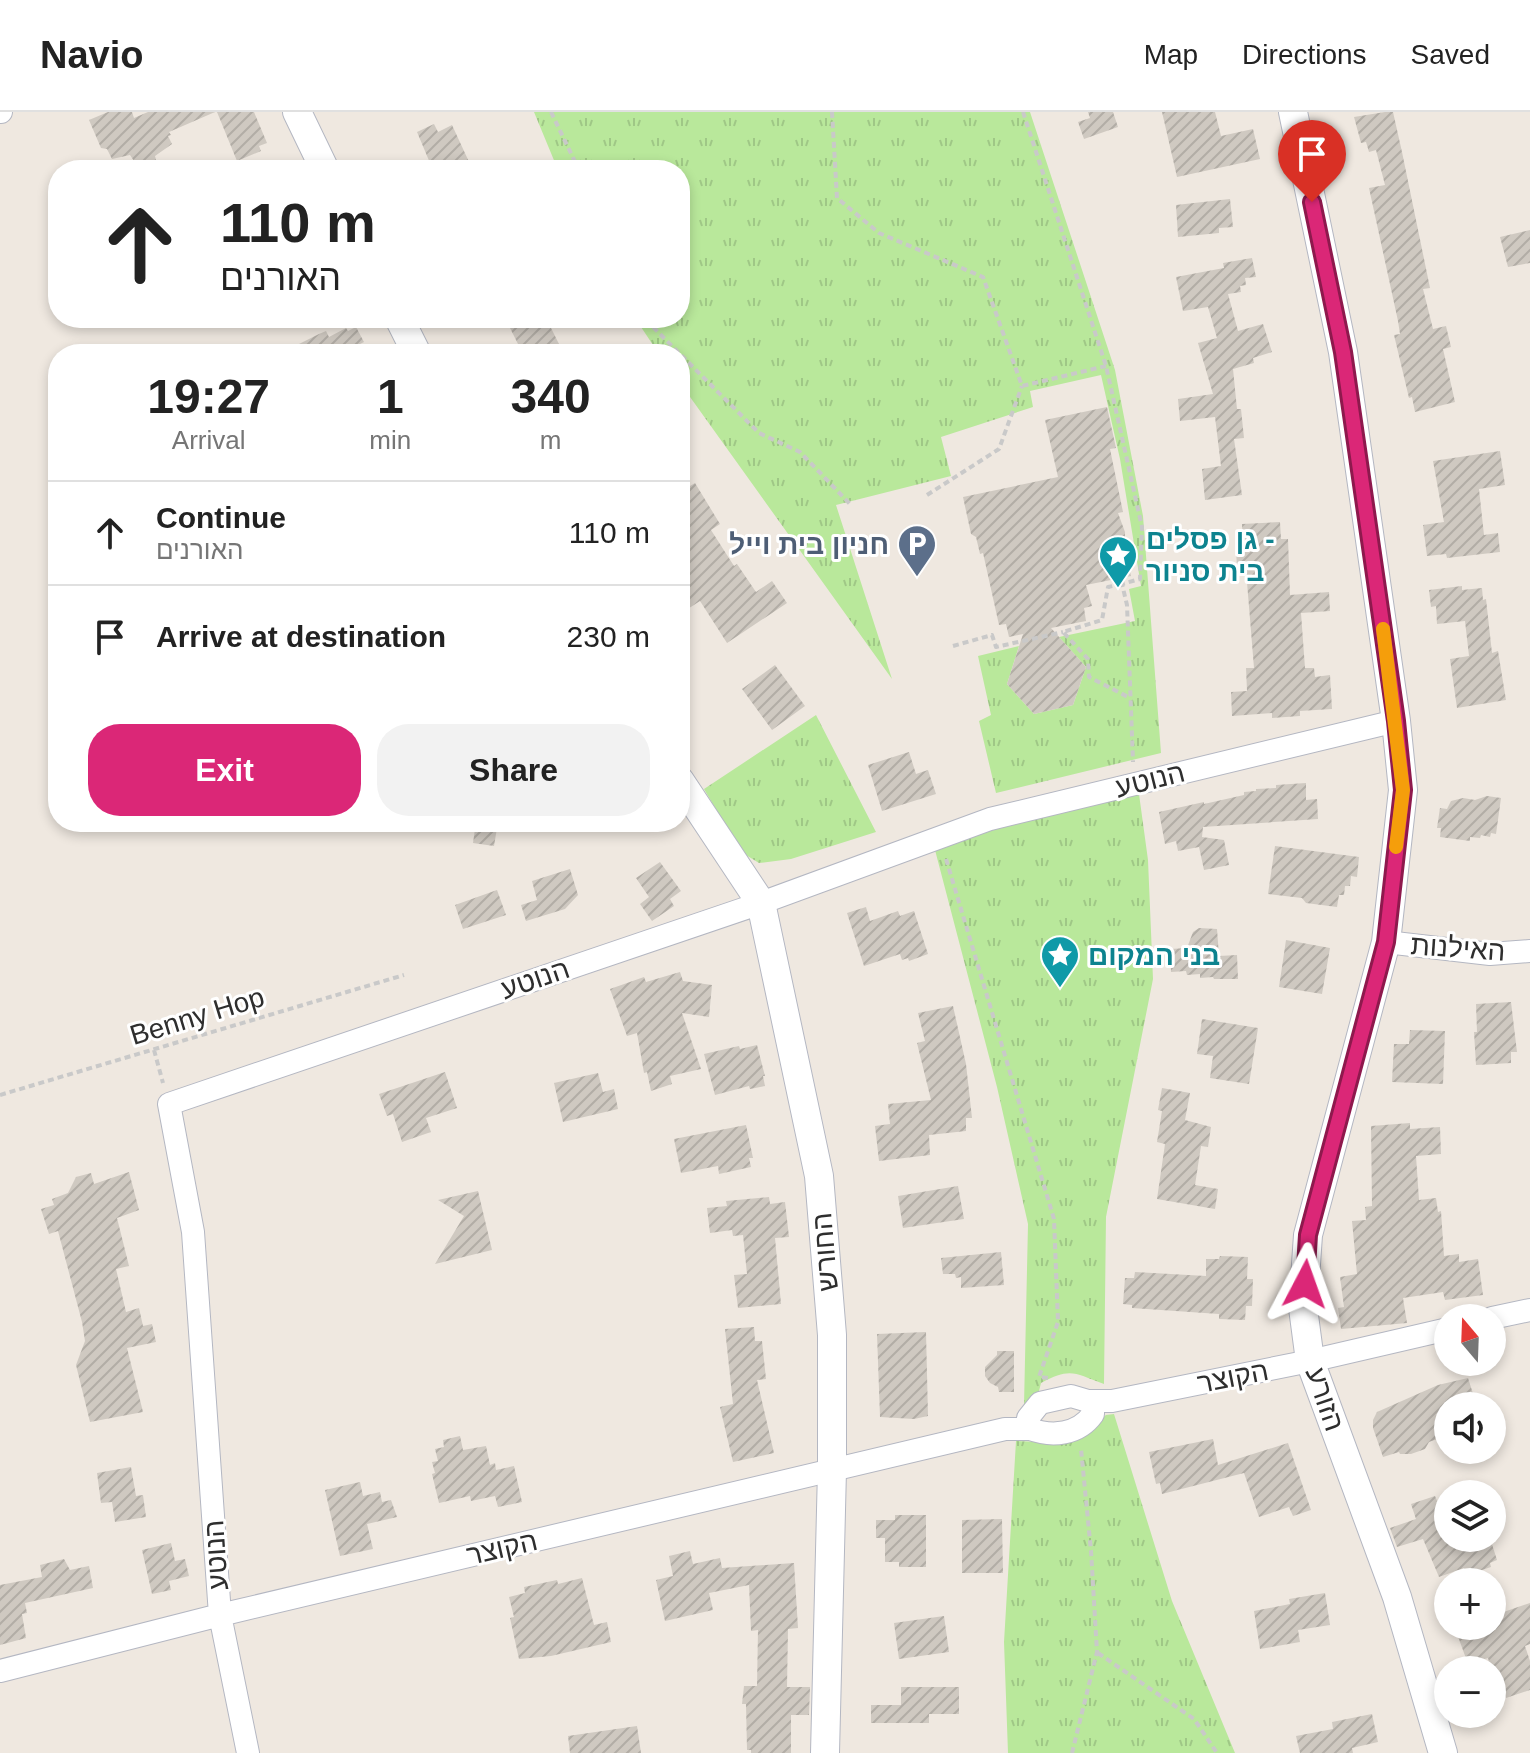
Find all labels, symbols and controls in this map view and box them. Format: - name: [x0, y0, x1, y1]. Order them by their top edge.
- text: Navio: [40, 34, 143, 76]
- text: Map: [1144, 39, 1198, 70]
- text: Directions: [1242, 39, 1367, 70]
- text: Saved: [1411, 39, 1490, 70]
- pin: [1278, 120, 1346, 202]
- icon: arrive: [1290, 132, 1334, 176]
- text: 110 m: [220, 191, 376, 254]
- icon: ahead: [88, 192, 192, 296]
- text: האורנים: [220, 257, 341, 298]
- text: 19:27: [147, 370, 270, 423]
- text: 1: [377, 370, 404, 423]
- text: 340: [511, 370, 591, 423]
- text: Arrival: [172, 425, 246, 455]
- text: min: [369, 425, 411, 455]
- text: m: [540, 425, 561, 455]
- text: Continue: [156, 501, 286, 534]
- icon: ahead: [88, 511, 132, 555]
- text: 110 m: [569, 516, 650, 549]
- parking icon: חניון בית וייל: [896, 523, 938, 578]
- place label: גן פסלים - בית סניור: [1146, 524, 1275, 587]
- place label: חניון בית וייל: [729, 529, 889, 560]
- place icon: גן פסלים - בית סניור: [1097, 534, 1139, 589]
- text: האורנים: [156, 535, 243, 565]
- icon: arrive: [88, 615, 132, 659]
- text: Arrive at destination: [156, 620, 446, 653]
- text: 230 m: [567, 620, 650, 653]
- button: Exit: [88, 724, 361, 816]
- button: Share: [377, 724, 650, 816]
- street label: הנוטע: [1112, 756, 1188, 804]
- street label: האילנות: [1410, 929, 1506, 967]
- place icon: בני המקום: [1039, 934, 1081, 989]
- place label: בני המקום: [1088, 940, 1220, 971]
- street label: הנוטע: [497, 953, 573, 1005]
- street label: Benny Hop: [126, 981, 268, 1051]
- street label: החורש: [806, 1211, 844, 1293]
- position arrow: [1263, 1242, 1347, 1326]
- north arrow: [1434, 1304, 1506, 1376]
- map controls: [1434, 1304, 1506, 1728]
- street label: הקוצר: [1195, 1355, 1271, 1399]
- street label: הזורע: [1300, 1363, 1350, 1435]
- button: sound: [1434, 1392, 1506, 1464]
- button: layers: [1434, 1480, 1506, 1552]
- street label: הנוטע: [198, 1519, 234, 1591]
- street label: הקוצר: [464, 1525, 540, 1571]
- button: +: [1434, 1568, 1506, 1640]
- button: −: [1434, 1656, 1506, 1728]

